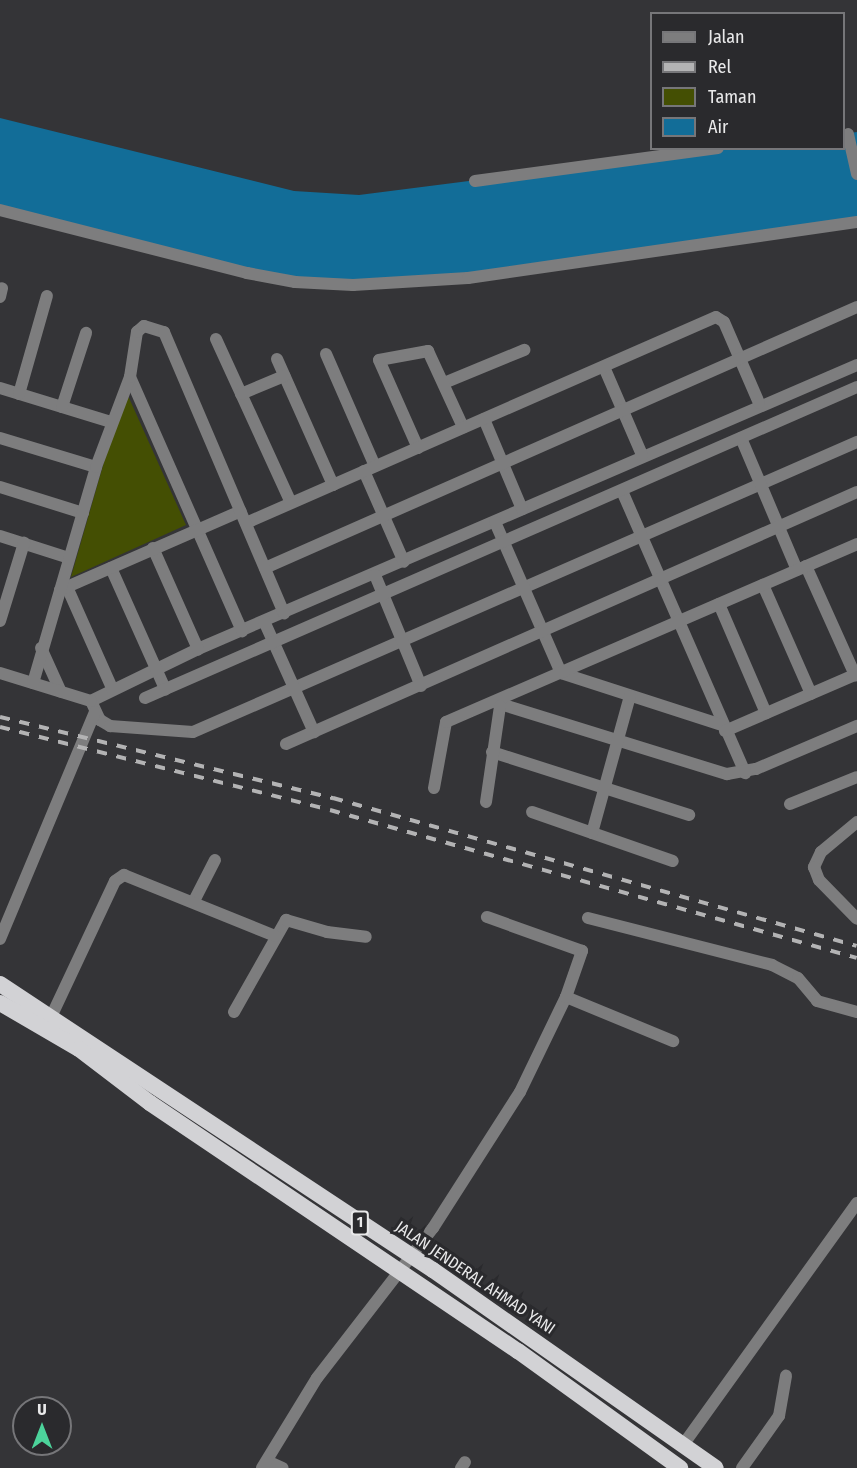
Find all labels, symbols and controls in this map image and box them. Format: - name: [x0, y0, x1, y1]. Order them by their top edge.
- legend: [650, 12, 845, 150]
- text: Jalan: [708, 26, 745, 48]
- text: Rel: [708, 56, 731, 78]
- text: Taman: [708, 86, 756, 108]
- text: Air: [708, 116, 728, 138]
- road number: 1: [350, 1211, 370, 1235]
- street label: JALAN JENDERAL AHMAD YANI: [391, 1217, 559, 1339]
- north arrow: [12, 1396, 72, 1456]
- text: U: [37, 1400, 47, 1419]

